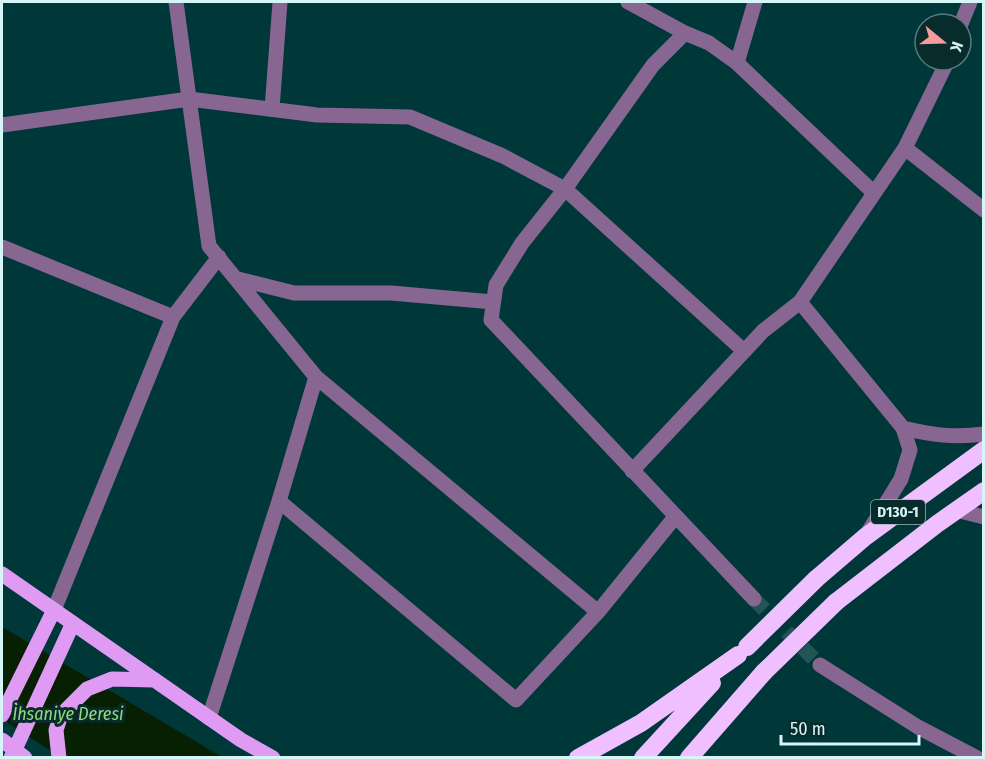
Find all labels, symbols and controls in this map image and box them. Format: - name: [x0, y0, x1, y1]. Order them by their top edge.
- north arrow: [913, 12, 973, 72]
- text: K: [946, 39, 967, 55]
- road number: D130-1: [871, 500, 925, 524]
- water label: İhsaniye Deresi: [12, 703, 124, 725]
- scale bar: [781, 708, 919, 746]
- text: 50 m: [790, 718, 826, 740]

